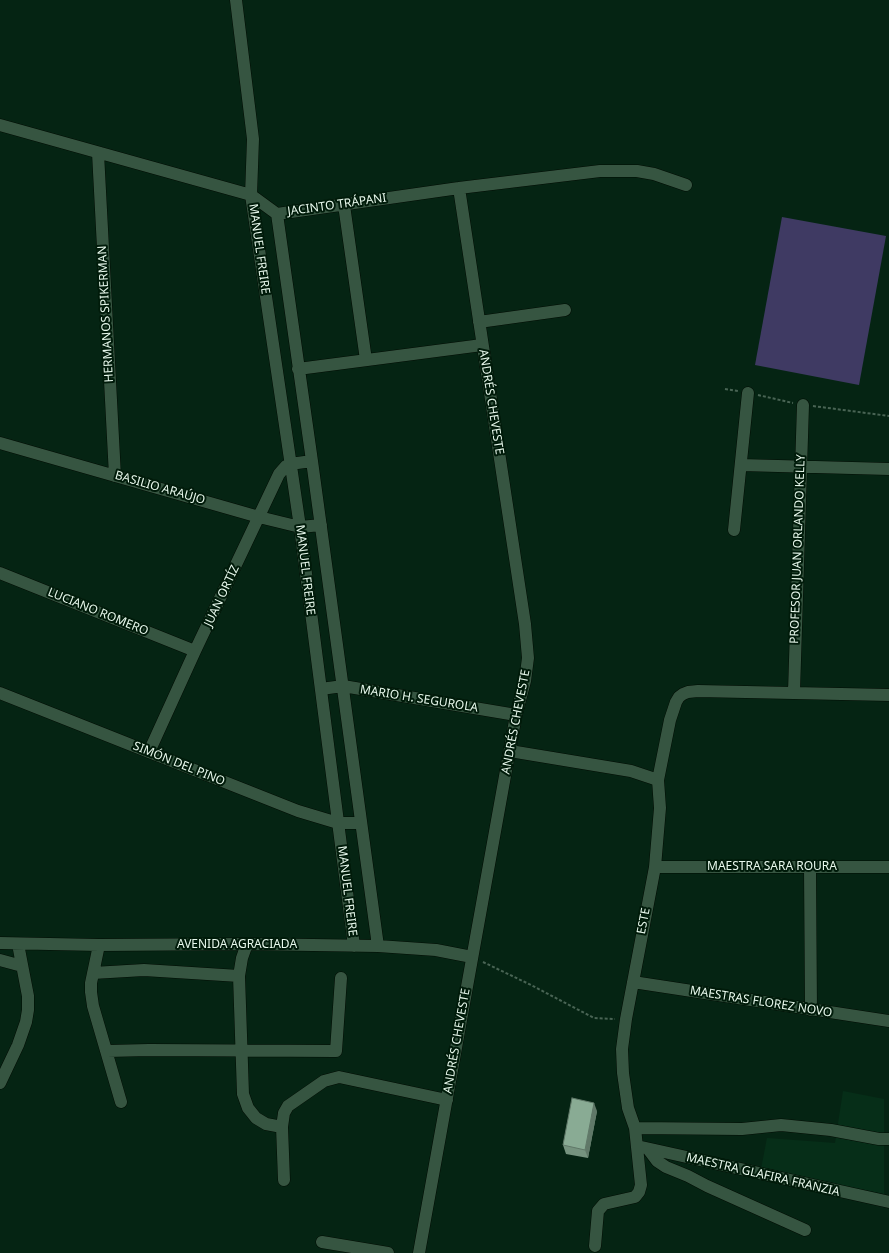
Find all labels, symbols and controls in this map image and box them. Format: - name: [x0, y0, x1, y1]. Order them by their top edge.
- street label: JACINTO TRÁPANI: [287, 191, 387, 219]
- street label: MANUEL FREIRE: [246, 203, 272, 295]
- street label: HERMANOS SPIKERMAN: [95, 245, 117, 383]
- street label: ANDRÉS CHEVESTE: [476, 348, 506, 456]
- street label: PROFESOR JUAN ORLANDO KELLY: [787, 454, 809, 644]
- street label: BASILIO ARAÚJO: [113, 468, 207, 508]
- street label: MANUEL FREIRE: [292, 524, 318, 616]
- street label: JUAN ORTÍZ: [201, 563, 243, 629]
- street label: LUCIANO ROMERO: [46, 585, 150, 639]
- street label: ANDRÉS CHEVESTE: [499, 668, 533, 776]
- street label: MARIO H. SEGUROLA: [359, 683, 479, 715]
- street label: SIMÓN DEL PINO: [131, 739, 227, 789]
- street label: MANUEL FREIRE: [334, 845, 360, 937]
- street label: MAESTRA SARA ROURA: [707, 860, 837, 874]
- street label: ESTE: [634, 907, 654, 935]
- street label: AVENIDA AGRACIADA: [177, 938, 297, 952]
- street label: MAESTRAS FLOREZ NOVO: [689, 984, 833, 1020]
- street label: ANDRÉS CHEVESTE: [441, 987, 473, 1095]
- street label: MAESTRA GLAFIRA FRANZIA: [685, 1150, 841, 1200]

